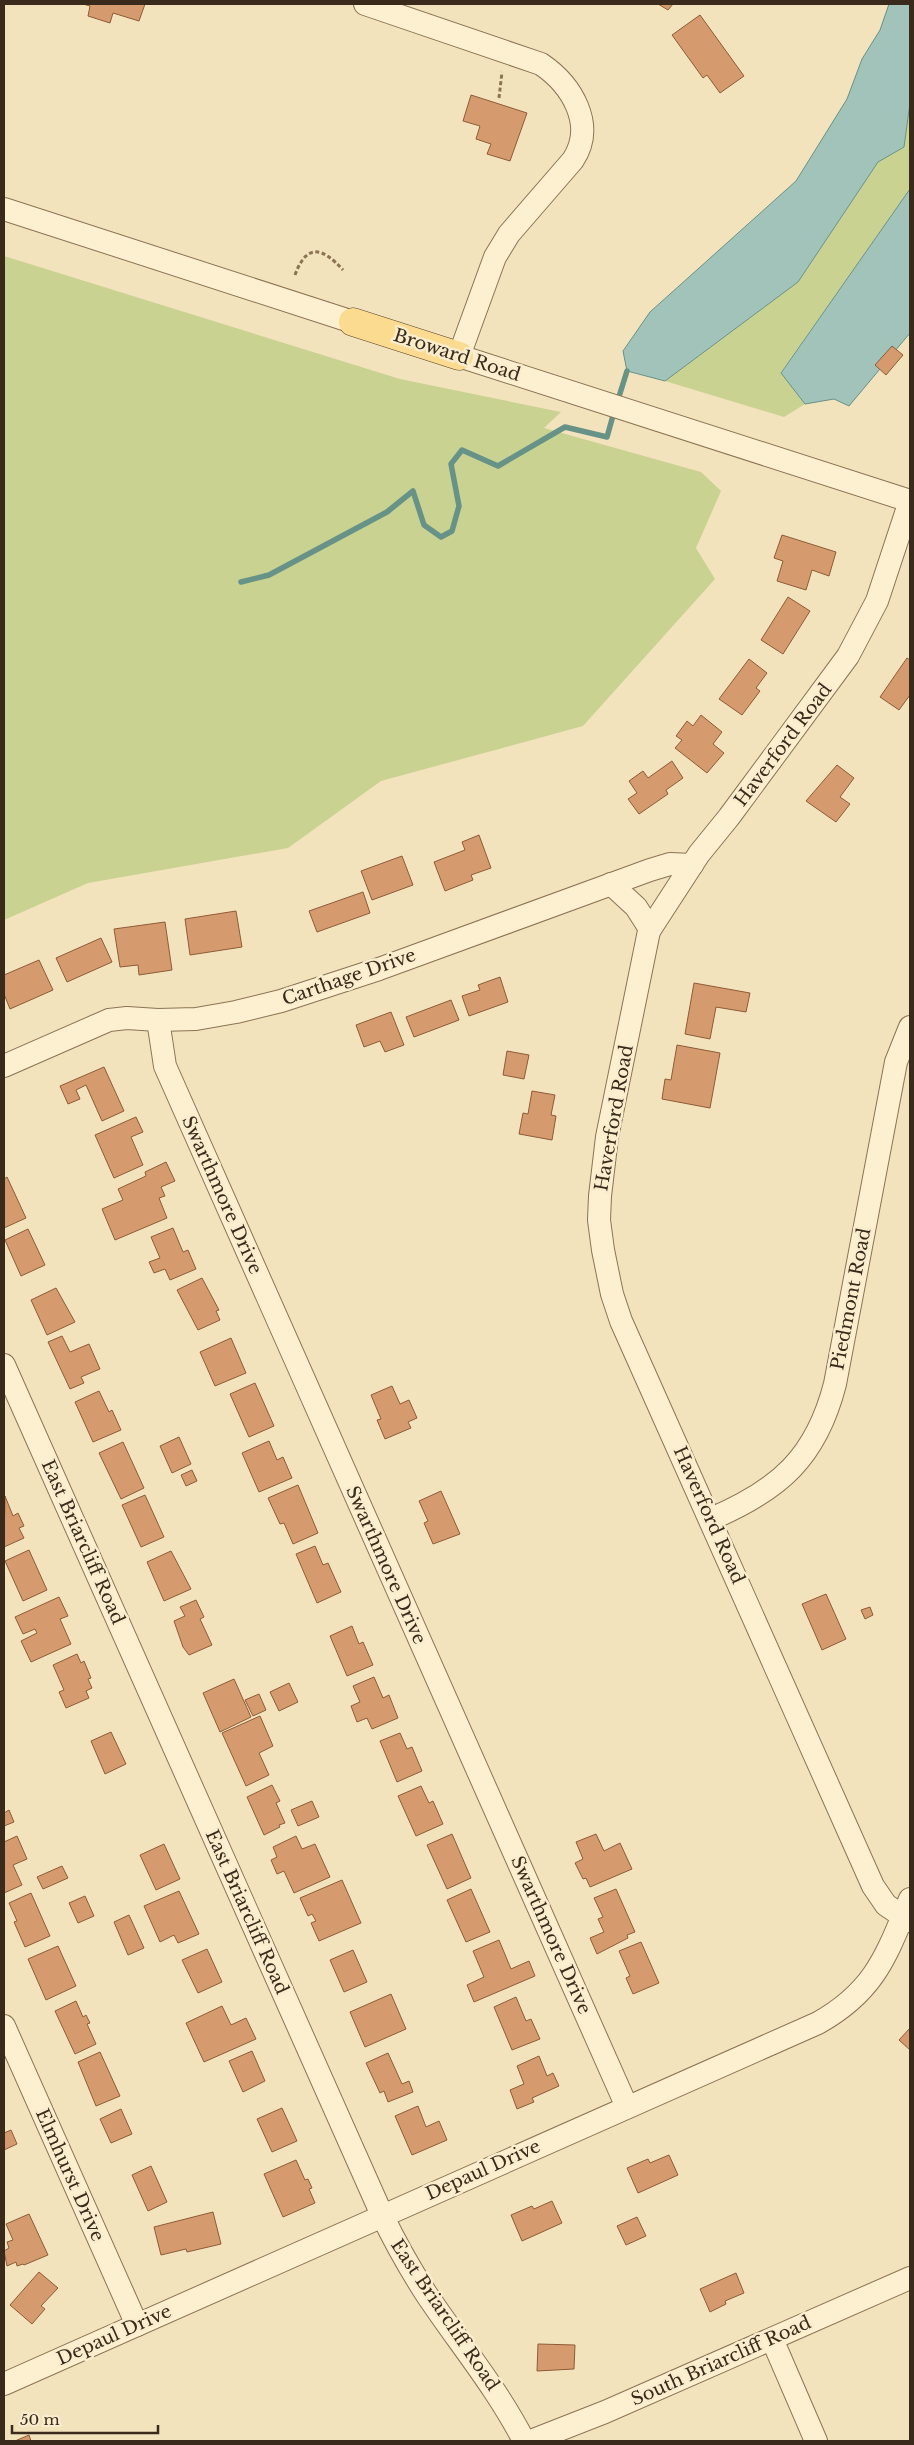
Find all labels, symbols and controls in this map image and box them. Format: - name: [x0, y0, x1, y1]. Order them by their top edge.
- street label: Broward Road: [391, 324, 523, 386]
- street label: Haverford Road: [730, 679, 836, 811]
- street label: Carthage Drive: [279, 944, 419, 1010]
- street label: Haverford Road: [590, 1043, 638, 1193]
- street label: Swarthmore Drive: [177, 1113, 267, 1277]
- street label: Piedmont Road: [826, 1226, 876, 1372]
- street label: Haverford Road: [669, 1443, 749, 1587]
- street label: East Briarcliff Road: [37, 1456, 129, 1628]
- street label: Swarthmore Drive: [341, 1483, 431, 1647]
- street label: East Briarcliff Road: [201, 1826, 293, 1998]
- street label: Swarthmore Drive: [506, 1853, 596, 2017]
- street label: Elmhurst Drive: [31, 2105, 109, 2245]
- street label: Depaul Drive: [422, 2135, 544, 2205]
- street label: East Briarcliff Road: [386, 2235, 504, 2395]
- street label: Depaul Drive: [53, 2300, 175, 2370]
- street label: South Briarcliff Road: [628, 2311, 814, 2411]
- scale bar: [12, 2402, 159, 2434]
- text: 50 m: [20, 2410, 60, 2429]

